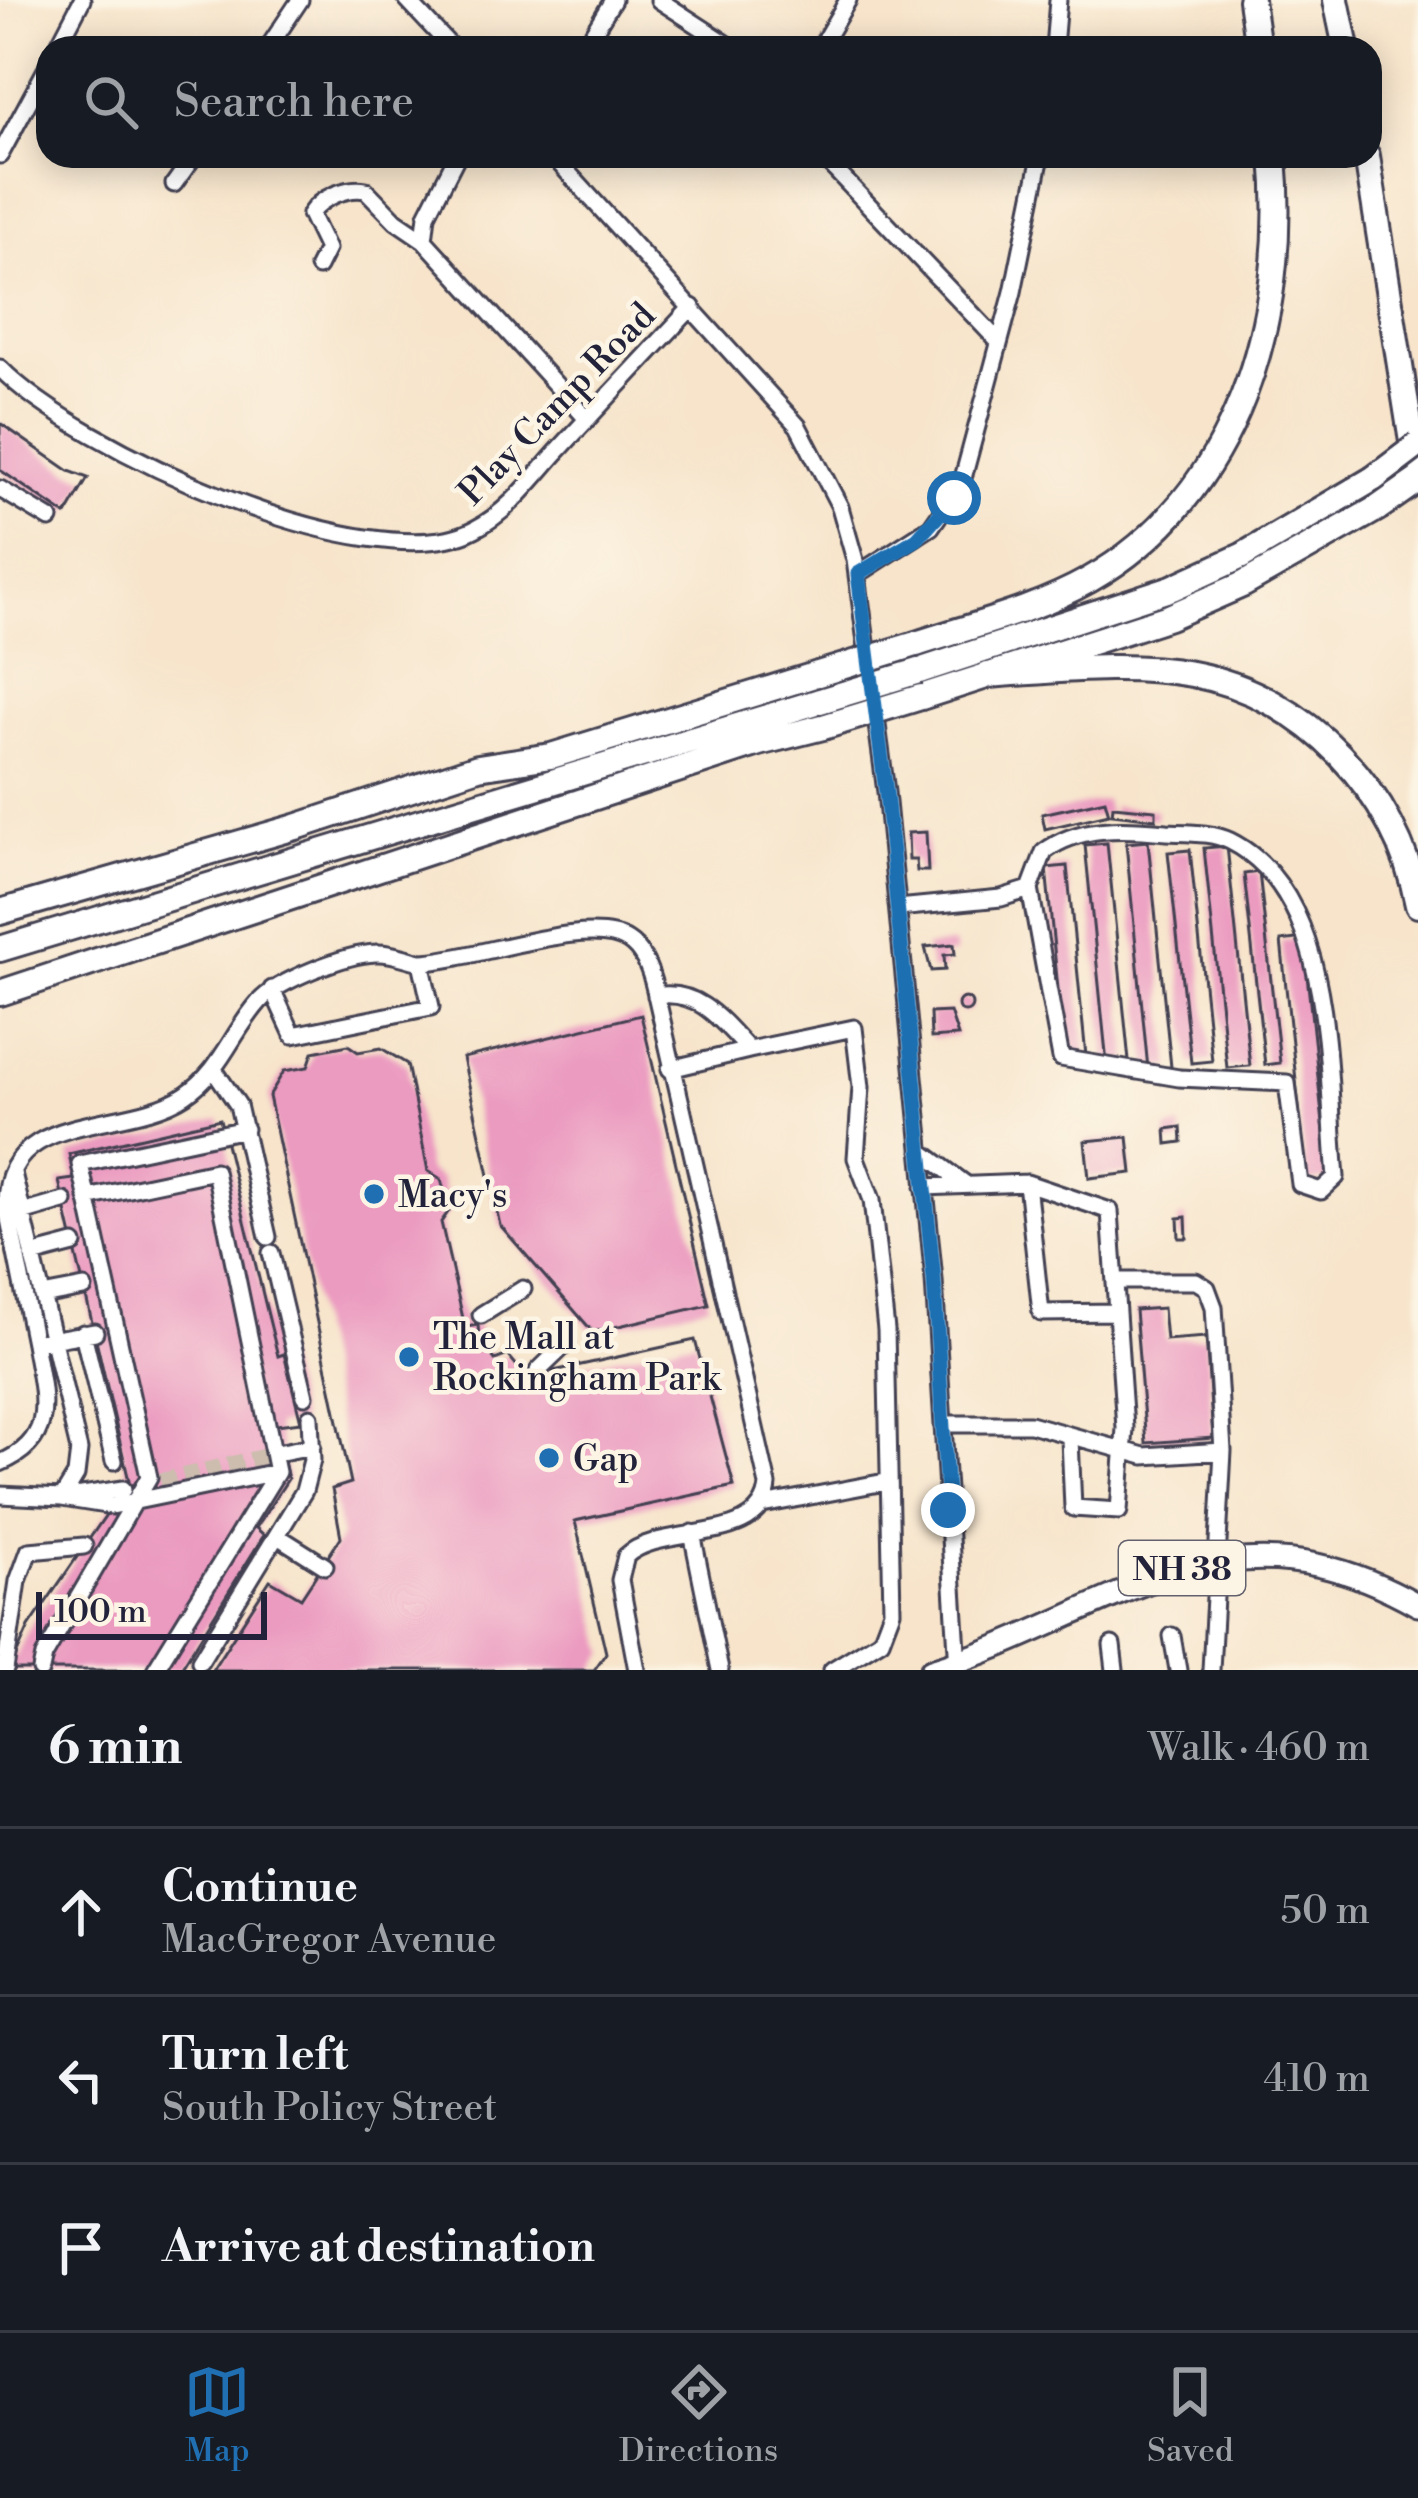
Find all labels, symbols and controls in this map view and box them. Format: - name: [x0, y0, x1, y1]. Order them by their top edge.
- search box: [36, 36, 1382, 168]
- icon: search: [78, 69, 144, 135]
- text: Search here: [174, 74, 414, 131]
- street label: Play Camp Road: [450, 294, 666, 515]
- route start: [927, 471, 981, 525]
- place label: Macy's: [398, 1174, 508, 1219]
- marker: Macy's: [361, 1181, 387, 1207]
- place label: The Mall at Rockingham Park: [433, 1316, 722, 1402]
- marker: The Mall at Rockingham Park: [396, 1344, 422, 1370]
- place label: Gap: [573, 1438, 639, 1483]
- marker: Gap: [536, 1445, 562, 1471]
- route end: [921, 1483, 975, 1537]
- road number: NH 38: [1119, 1541, 1245, 1595]
- scale bar: [36, 1586, 267, 1639]
- text: 100 m: [54, 1592, 147, 1633]
- text: 6 min: [48, 1716, 182, 1780]
- text: Walk · 460 m: [1148, 1724, 1370, 1773]
- text: Continue: [162, 1859, 358, 1916]
- icon: ahead: [48, 1879, 114, 1945]
- text: 50 m: [1280, 1887, 1370, 1936]
- text: MacGregor Avenue: [162, 1916, 496, 1965]
- text: Turn left: [162, 2027, 348, 2084]
- icon: left: [48, 2047, 114, 2113]
- text: 410 m: [1263, 2055, 1370, 2104]
- text: South Policy Street: [162, 2084, 497, 2133]
- icon: arrive: [48, 2215, 114, 2281]
- text: Arrive at destination: [162, 2219, 595, 2276]
- tab: Map: [184, 2359, 250, 2472]
- tab: Directions: [619, 2359, 778, 2472]
- tab: Saved: [1147, 2359, 1234, 2472]

